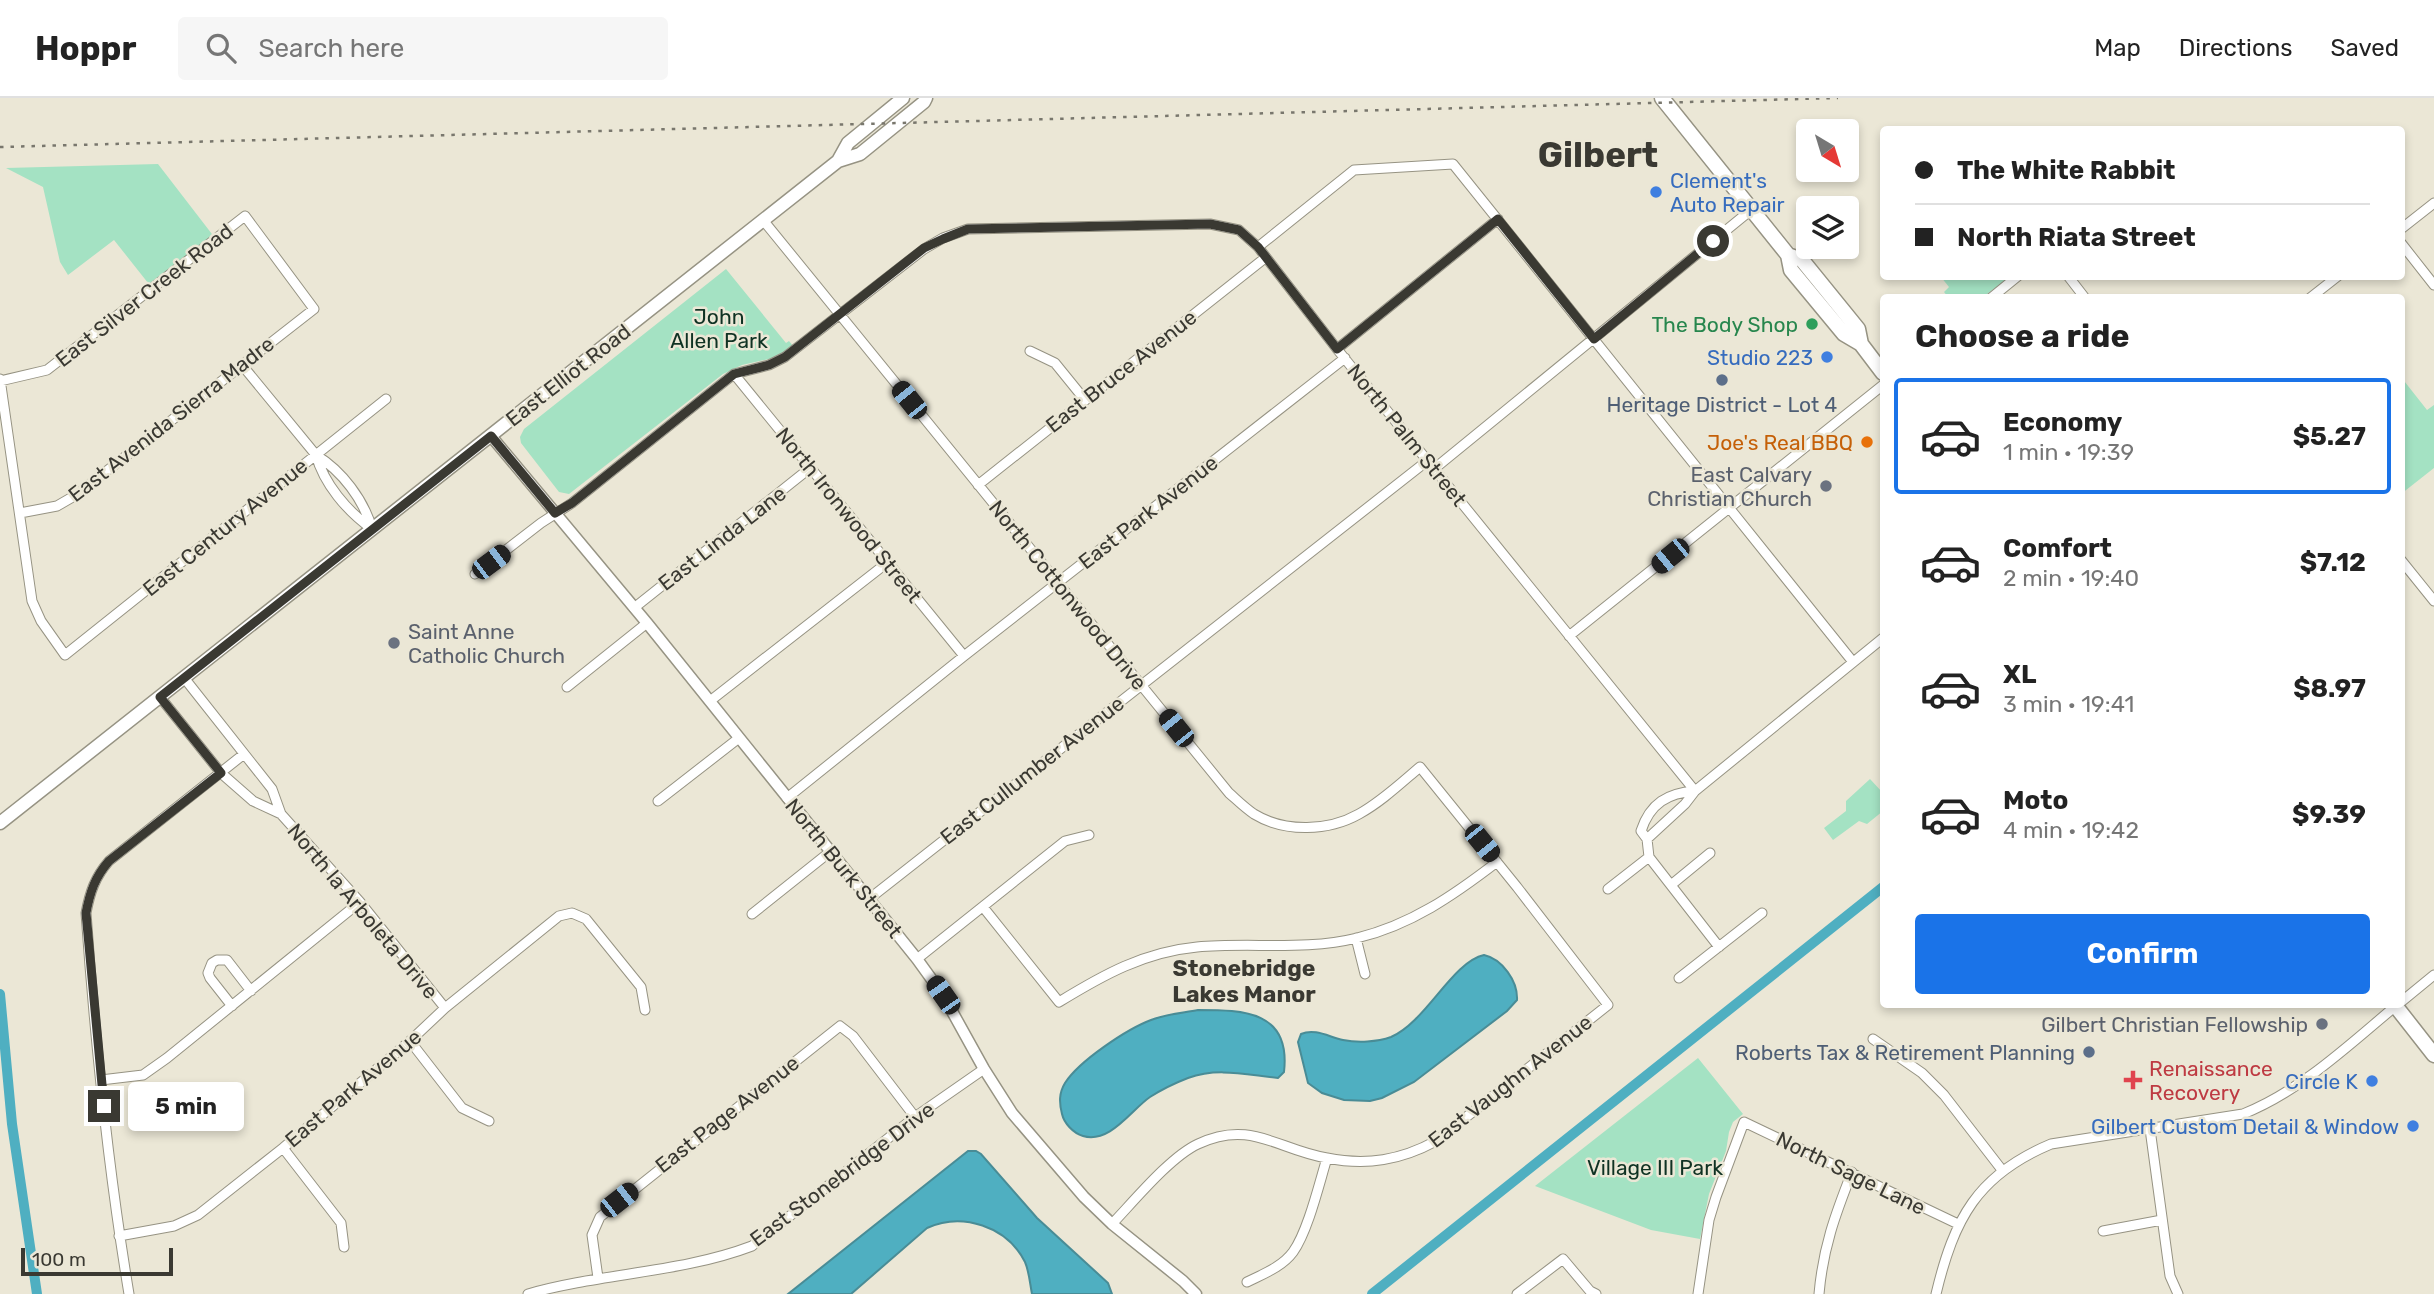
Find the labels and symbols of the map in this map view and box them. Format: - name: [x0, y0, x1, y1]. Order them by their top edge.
- north arrow: [1796, 119, 1858, 182]
- district label: Gilbert: [1538, 134, 1658, 176]
- place label: Clement's Auto Repair: [1670, 168, 1785, 217]
- marker: Clement's Auto Repair: [1648, 184, 1664, 200]
- street label: East Silver Creek Road: [50, 218, 238, 372]
- route start: [1697, 225, 1729, 257]
- park label: John Allen Park: [670, 304, 768, 353]
- street label: East Bruce Avenue: [1041, 304, 1201, 438]
- place label: The Body Shop: [1651, 312, 1798, 337]
- marker: The Body Shop: [1804, 316, 1820, 332]
- street label: East Elliot Road: [501, 319, 635, 431]
- street label: East Avenida Sierra Madre: [63, 331, 279, 507]
- place label: Studio 223: [1707, 345, 1813, 370]
- marker: Studio 223: [1819, 349, 1835, 365]
- street label: North Palm Street: [1342, 359, 1472, 511]
- marker: Heritage District - Lot 4: [1714, 372, 1730, 388]
- car: [888, 377, 931, 423]
- place label: Heritage District - Lot 4: [1607, 392, 1837, 417]
- street label: North Ironwood Street: [771, 422, 927, 608]
- place label: Joe's Real BBQ: [1707, 430, 1853, 455]
- marker: Joe's Real BBQ: [1859, 434, 1875, 450]
- street label: East Park Avenue: [1073, 450, 1223, 574]
- street label: East Century Avenue: [138, 453, 312, 601]
- place label: East Calvary Christian Church: [1647, 462, 1812, 511]
- marker: East Calvary Christian Church: [1818, 478, 1834, 494]
- street label: East Linda Lane: [653, 480, 791, 596]
- street label: North Cottonwood Drive: [984, 495, 1152, 695]
- car: [1648, 535, 1693, 577]
- car: [468, 541, 515, 583]
- place label: Saint Anne Catholic Church: [408, 619, 565, 668]
- marker: Saint Anne Catholic Church: [386, 635, 402, 651]
- street label: East Cullumber Avenue: [935, 690, 1129, 850]
- car: [1155, 705, 1198, 751]
- street label: North Burk Street: [780, 793, 908, 943]
- street label: North la Arboleta Drive: [282, 818, 444, 1004]
- car: [1461, 820, 1504, 866]
- district label: Stonebridge Lakes Manor: [1172, 954, 1316, 1008]
- car: [923, 972, 964, 1018]
- street label: East Vaughn Avenue: [1423, 1009, 1597, 1153]
- place label: Gilbert Christian Fellowship: [2041, 1012, 2308, 1037]
- marker: Gilbert Christian Fellowship: [2314, 1016, 2330, 1032]
- street label: East Park Avenue: [280, 1024, 426, 1152]
- place label: Roberts Tax & Retirement Planning: [1735, 1040, 2075, 1065]
- marker: Roberts Tax & Retirement Planning: [2081, 1044, 2097, 1060]
- street label: East Page Avenue: [650, 1050, 804, 1178]
- place label: Renaissance Recovery: [2149, 1056, 2273, 1105]
- place label: Circle K: [2285, 1069, 2358, 1094]
- marker: Renaissance Recovery: [2123, 1070, 2143, 1090]
- marker: Circle K: [2364, 1073, 2380, 1089]
- callout: 5 min: [128, 1082, 244, 1130]
- route end: [88, 1090, 120, 1122]
- street label: East Stonebridge Drive: [745, 1097, 939, 1251]
- place label: Gilbert Custom Detail & Window: [2091, 1114, 2399, 1139]
- marker: Gilbert Custom Detail & Window: [2405, 1118, 2421, 1134]
- street label: North Sage Lane: [1772, 1126, 1930, 1220]
- park label: Village III Park: [1587, 1155, 1723, 1180]
- car: [596, 1179, 643, 1221]
- scale bar: [21, 1245, 173, 1277]

